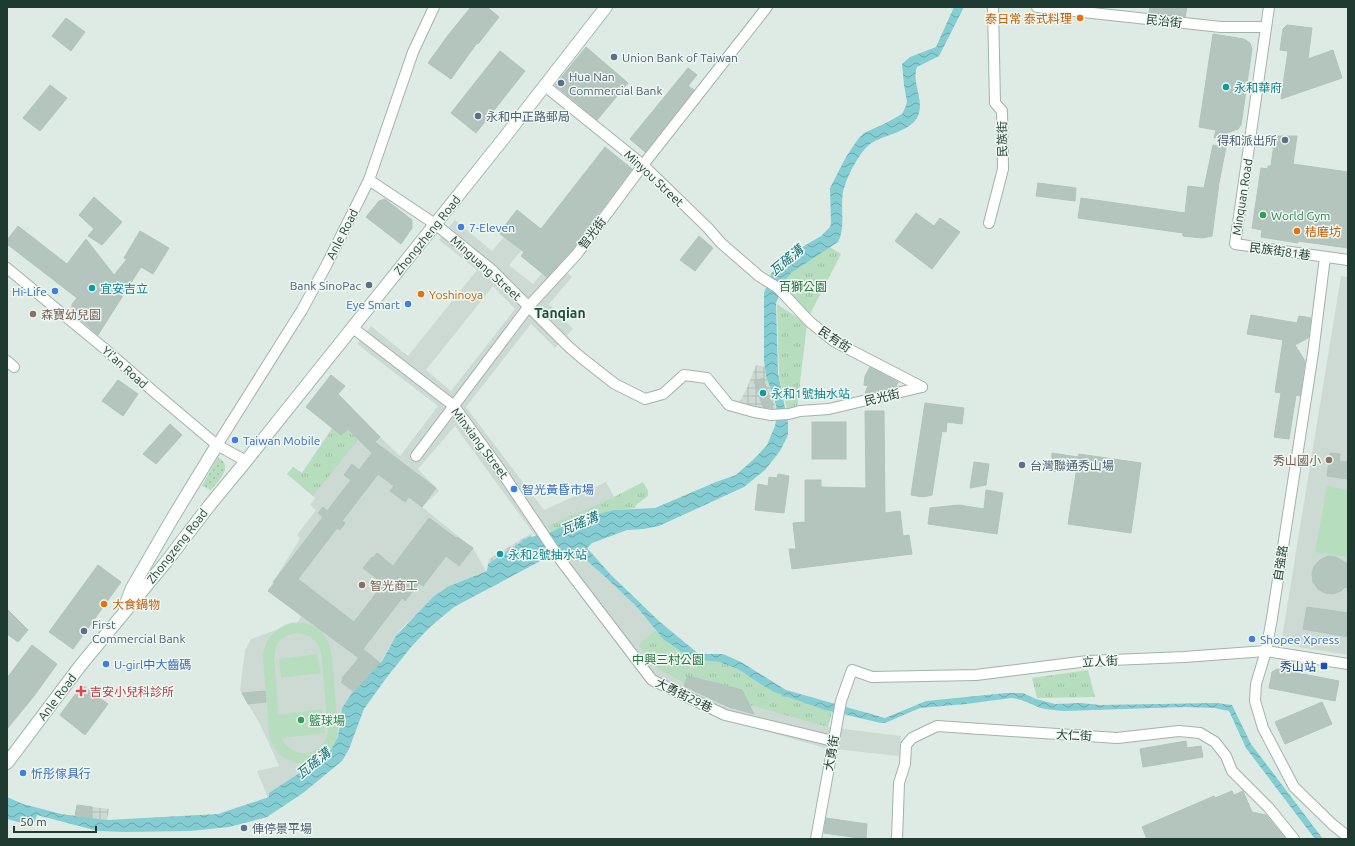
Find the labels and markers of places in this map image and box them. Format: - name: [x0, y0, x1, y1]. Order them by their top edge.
- place label: 泰日常 泰式料理: [985, 12, 1072, 25]
- marker: 泰日常 泰式料理: [1075, 13, 1085, 23]
- place label: Union Bank of Taiwan: [622, 51, 738, 64]
- marker: Union Bank of Taiwan: [609, 52, 619, 62]
- place label: Hua Nan Commercial Bank: [569, 70, 663, 97]
- marker: Hua Nan Commercial Bank: [556, 78, 566, 88]
- place label: 永和華府: [1234, 81, 1282, 94]
- marker: 永和華府: [1221, 82, 1231, 92]
- place label: 永和中正路郵局: [486, 110, 570, 123]
- marker: 永和中正路郵局: [473, 111, 483, 121]
- place label: 得和派出所: [1217, 134, 1277, 147]
- marker: 得和派出所: [1280, 135, 1290, 145]
- place label: World Gym: [1271, 209, 1330, 222]
- marker: World Gym: [1258, 210, 1268, 220]
- place label: 7-Eleven: [469, 221, 515, 234]
- marker: 7-Eleven: [456, 222, 466, 232]
- place label: 桔磨坊: [1305, 225, 1341, 238]
- marker: 桔磨坊: [1292, 226, 1302, 236]
- place label: Bank SinoPac: [290, 279, 361, 292]
- marker: Bank SinoPac: [364, 280, 374, 290]
- place label: 宜安吉立: [100, 282, 148, 295]
- marker: 宜安吉立: [87, 283, 97, 293]
- place label: Hi-Life: [12, 285, 47, 298]
- marker: Hi-Life: [50, 286, 60, 296]
- place label: Yoshinoya: [429, 288, 483, 301]
- marker: Yoshinoya: [416, 289, 426, 299]
- place label: Eye Smart: [346, 298, 400, 311]
- marker: Eye Smart: [403, 299, 413, 309]
- place label: 森寶幼兒園: [41, 308, 101, 321]
- marker: 森寶幼兒園: [28, 309, 38, 319]
- place label: 永和1號抽水站: [771, 387, 850, 400]
- marker: 永和1號抽水站: [758, 388, 768, 398]
- place label: Taiwan Mobile: [243, 434, 321, 447]
- marker: Taiwan Mobile: [230, 435, 240, 445]
- place label: 秀山國小: [1273, 454, 1321, 467]
- marker: 秀山國小: [1324, 455, 1334, 465]
- place label: 台灣聯通秀山場: [1030, 459, 1114, 472]
- marker: 台灣聯通秀山場: [1017, 460, 1027, 470]
- place label: 智光黃昏市場: [522, 483, 594, 496]
- marker: 智光黃昏市場: [509, 484, 519, 494]
- place label: 永和2號抽水站: [508, 548, 587, 561]
- marker: 永和2號抽水站: [495, 549, 505, 559]
- place label: 智光商工: [370, 579, 418, 592]
- marker: 智光商工: [357, 580, 367, 590]
- place label: 大食鍋物: [112, 598, 160, 611]
- marker: 大食鍋物: [99, 599, 109, 609]
- place label: First Commercial Bank: [92, 618, 186, 645]
- marker: First Commercial Bank: [79, 626, 89, 636]
- place label: Shopee Xpress: [1260, 633, 1339, 646]
- marker: Shopee Xpress: [1247, 634, 1257, 644]
- place label: U-girl中大齒碼: [114, 658, 191, 671]
- marker: U-girl中大齒碼: [101, 659, 111, 669]
- place label: 秀山站: [1280, 660, 1316, 673]
- marker: 秀山站: [1319, 661, 1329, 671]
- marker: 吉安小兒科診所: [75, 685, 87, 697]
- place label: 吉安小兒科診所: [90, 685, 174, 698]
- place label: 籃球場: [309, 714, 345, 727]
- marker: 籃球場: [296, 715, 306, 725]
- place label: 忻彤傢具行: [31, 767, 91, 780]
- marker: 忻彤傢具行: [18, 768, 28, 778]
- place label: 俥停景平場: [252, 822, 312, 835]
- marker: 俥停景平場: [239, 823, 249, 833]

